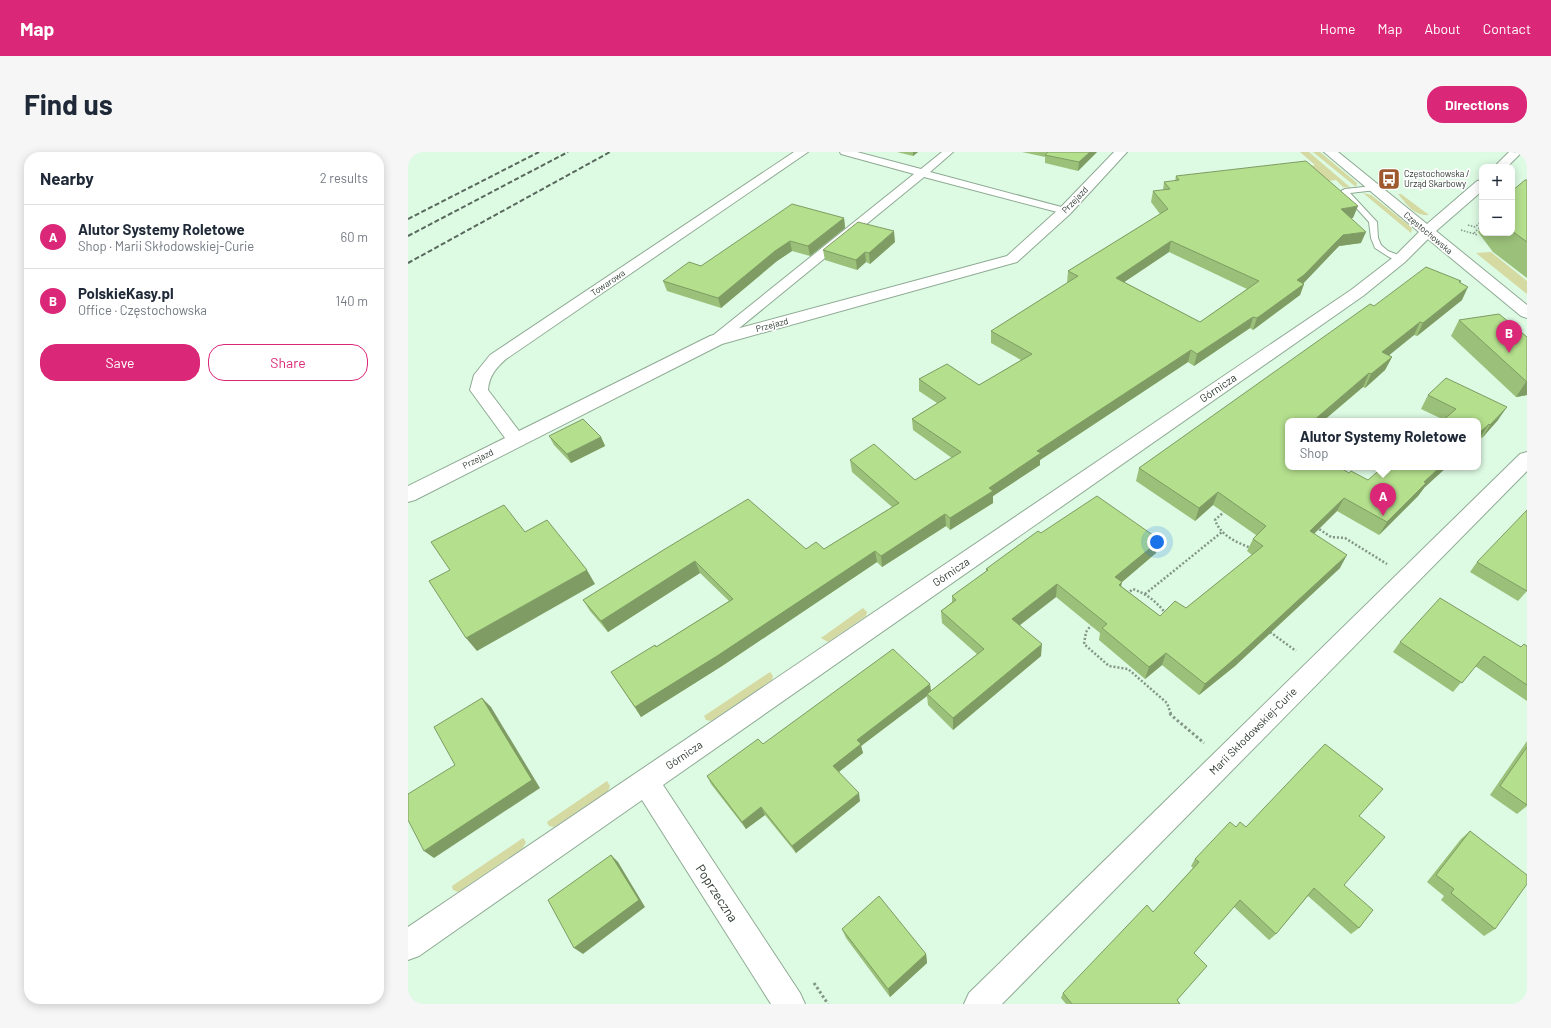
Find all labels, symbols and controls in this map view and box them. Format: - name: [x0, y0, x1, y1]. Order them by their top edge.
- text: Map: [20, 17, 54, 40]
- text: Home: [1320, 20, 1356, 37]
- text: Map: [1378, 20, 1402, 37]
- text: About: [1424, 20, 1461, 37]
- text: Contact: [1483, 20, 1531, 37]
- button: Directions: [1427, 86, 1527, 123]
- text: Find us: [24, 87, 113, 121]
- map controls: [1479, 164, 1515, 236]
- button: +: [1479, 164, 1515, 200]
- bus stop icon: Częstochowska / Urząd Skarbowy: [1376, 166, 1402, 192]
- text: Nearby: [40, 168, 94, 188]
- place label: Częstochowska / Urząd Skarbowy: [1404, 168, 1470, 189]
- text: 2 results: [320, 170, 368, 186]
- street label: Przejazd: [1059, 184, 1090, 215]
- button: −: [1479, 200, 1515, 236]
- street label: Częstochowska: [1402, 209, 1455, 256]
- text: Alutor Systemy Roletowe: [78, 220, 245, 238]
- text: A: [49, 229, 57, 245]
- text: 60 m: [341, 229, 368, 245]
- text: Shop · Marii Skłodowskiej-Curie: [78, 238, 254, 254]
- street label: Towarowa: [588, 267, 627, 298]
- text: PolskieKasy.pl: [78, 284, 174, 302]
- text: B: [49, 293, 57, 309]
- text: 140 m: [336, 293, 368, 309]
- text: Office · Częstochowska: [78, 302, 207, 318]
- street label: Przejazd: [754, 315, 789, 334]
- pin: B: [1496, 320, 1522, 353]
- button: Save: [40, 344, 200, 381]
- button: Share: [208, 344, 368, 381]
- street label: Górnicza: [1197, 371, 1239, 405]
- popup: [1285, 418, 1481, 470]
- text: Alutor Systemy Roletowe: [1300, 427, 1466, 445]
- text: Shop: [1300, 445, 1328, 461]
- street label: Przejazd: [461, 446, 495, 471]
- pin: A: [1370, 483, 1396, 516]
- your location: [1147, 532, 1167, 552]
- street label: Górnicza: [930, 555, 972, 589]
- street label: Marii Skłodowskiej-Curie: [1206, 684, 1299, 777]
- street label: Górnicza: [663, 738, 705, 772]
- street label: Poprzeczna: [692, 861, 742, 925]

